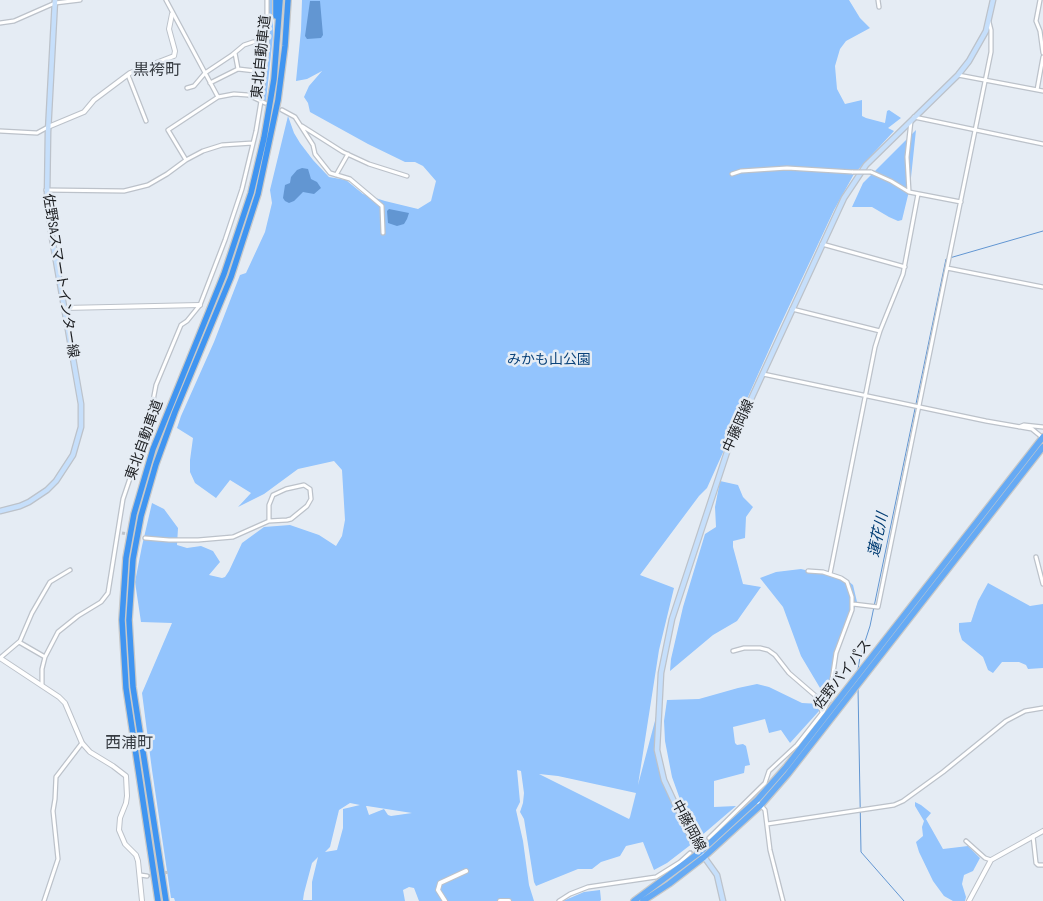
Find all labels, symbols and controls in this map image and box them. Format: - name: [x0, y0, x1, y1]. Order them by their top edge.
- street label: 東北自動車道: [249, 14, 275, 100]
- district label: 黒袴町: [133, 61, 181, 81]
- street label: 佐野SAスマートインター線: [39, 193, 81, 359]
- park label: みかも山公園: [507, 352, 591, 368]
- street label: 中藤岡線: [720, 397, 758, 455]
- street label: 東北自動車道: [123, 398, 167, 482]
- water label: 蓮花川: [866, 511, 892, 559]
- street label: 佐野バイパス: [811, 637, 875, 713]
- district label: 西浦町: [105, 734, 153, 754]
- street label: 中藤岡線: [667, 797, 709, 855]

